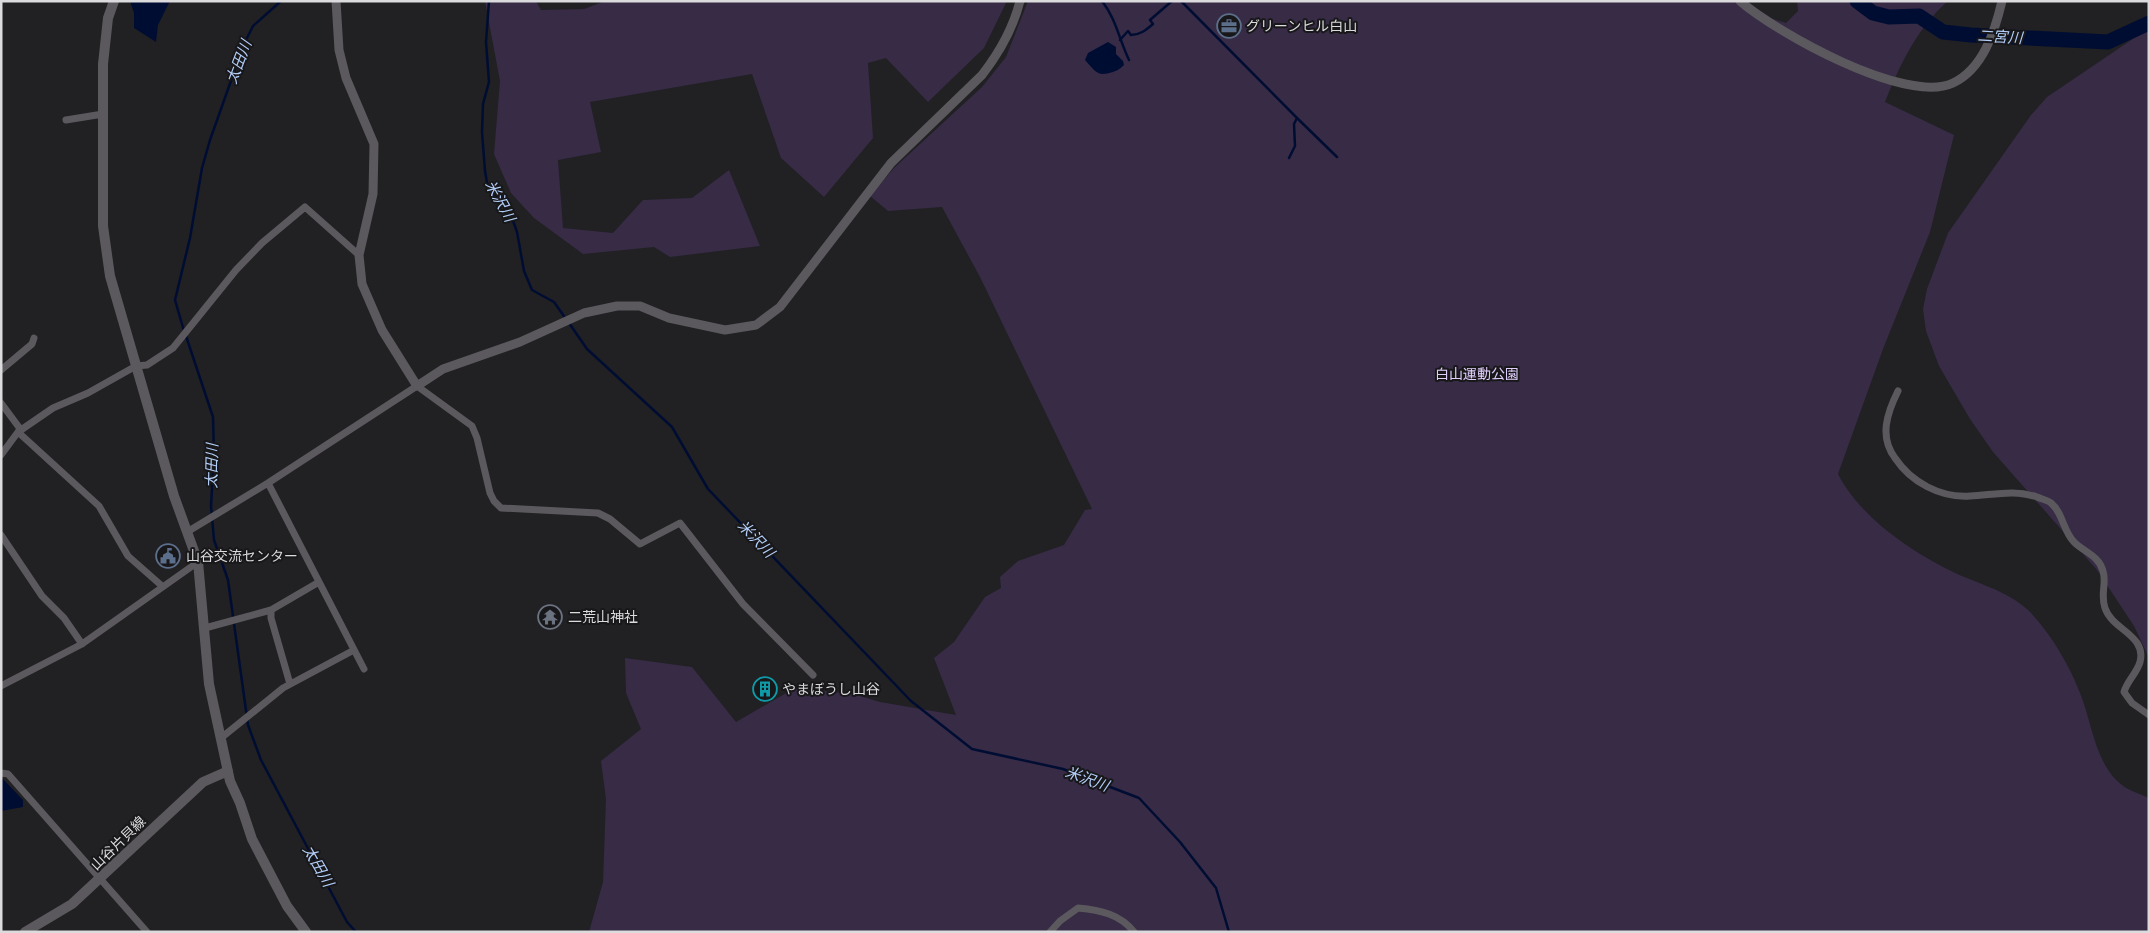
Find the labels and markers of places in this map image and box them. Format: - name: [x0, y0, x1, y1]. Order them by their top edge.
- office icon: グリーンヒル白山: [1216, 13, 1242, 39]
- place label: グリーンヒル白山: [1246, 18, 1357, 35]
- public building icon: 山谷交流センター: [155, 543, 181, 569]
- place label: 山谷交流センター: [186, 548, 298, 565]
- temple icon: 二荒山神社: [537, 604, 563, 630]
- place label: 二荒山神社: [568, 609, 638, 626]
- building icon: やまぼうし山谷: [752, 676, 778, 702]
- place label: やまぼうし山谷: [782, 681, 880, 698]

